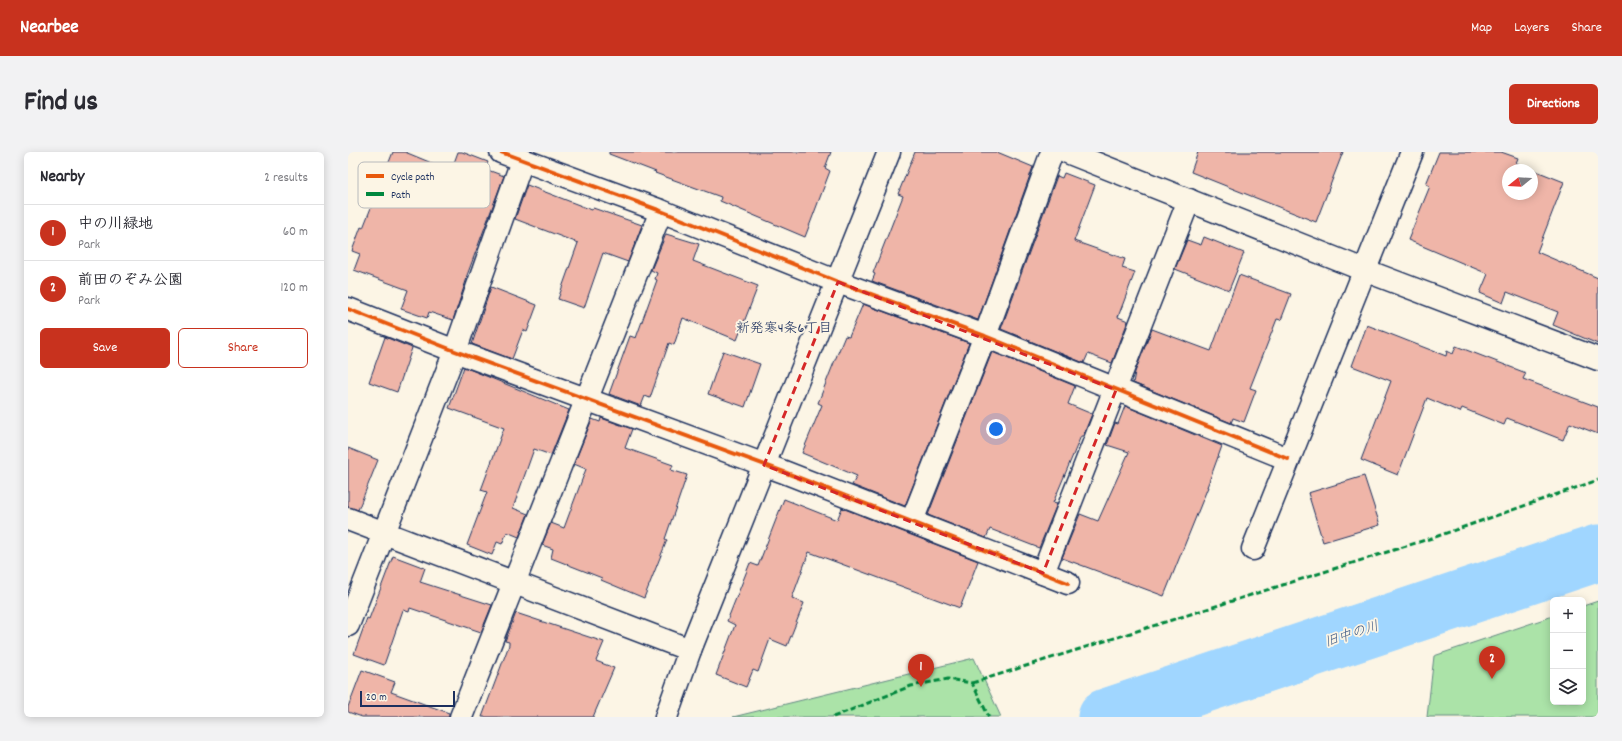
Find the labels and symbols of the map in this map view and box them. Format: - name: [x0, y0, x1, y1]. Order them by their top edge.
- legend: [358, 162, 490, 208]
- north arrow: [1502, 164, 1538, 200]
- text: Cycle path: [391, 170, 435, 186]
- text: Path: [391, 188, 410, 204]
- district label: 新発寒4条6丁目: [736, 319, 832, 339]
- your location: [986, 419, 1006, 439]
- water label: 旧中の川: [1322, 617, 1382, 653]
- pin: 2: [1479, 646, 1505, 679]
- pin: 1: [908, 654, 934, 687]
- scale bar: [360, 689, 455, 708]

